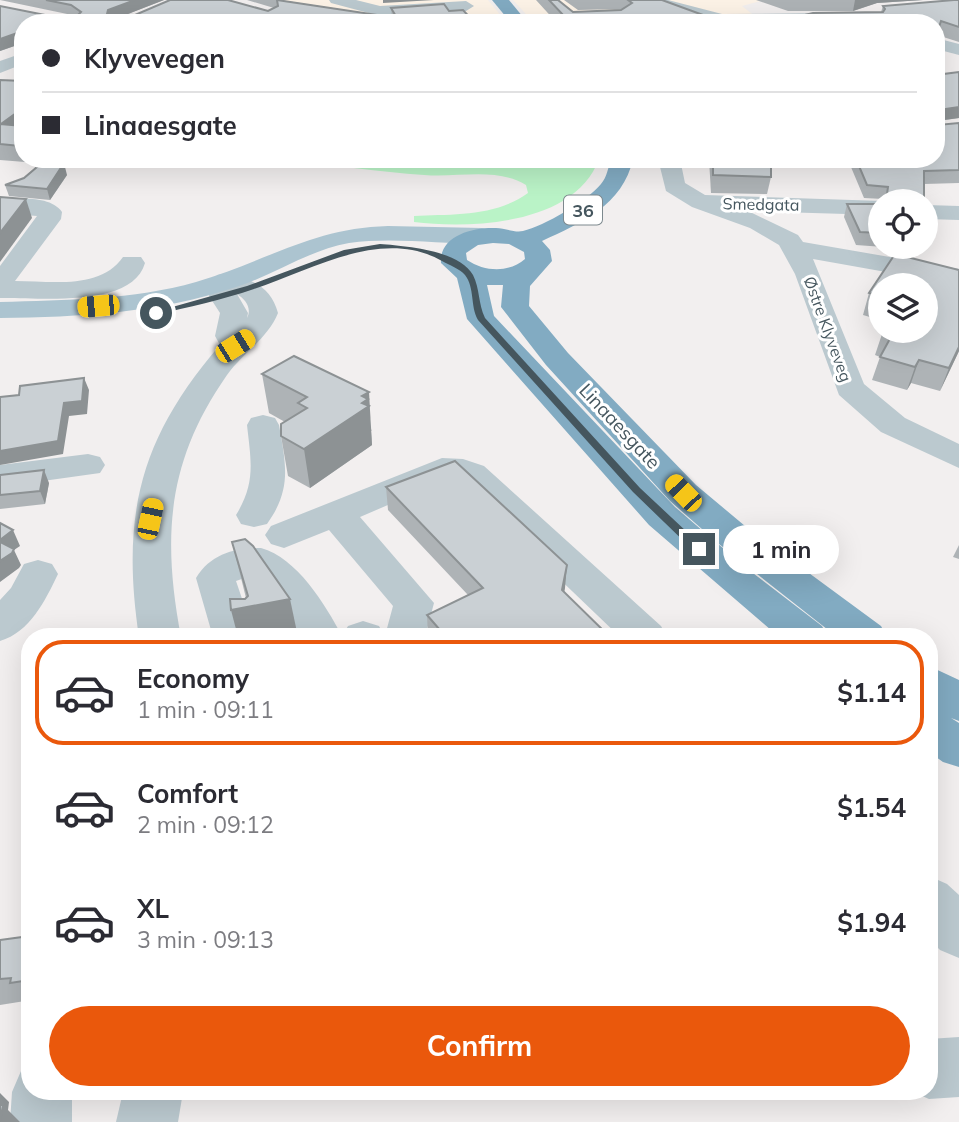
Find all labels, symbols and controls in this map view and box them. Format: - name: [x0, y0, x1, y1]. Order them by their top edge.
- text: Klyvevegen: [84, 42, 225, 75]
- text: Linaaesgate: [84, 109, 237, 142]
- map controls: [868, 189, 938, 343]
- button: locate: [868, 189, 938, 259]
- street label: Smedgata: [722, 193, 800, 215]
- road number: 36: [564, 196, 602, 224]
- button: layers: [868, 273, 938, 343]
- street label: Østre Klyveveg: [800, 274, 856, 384]
- car: [77, 294, 120, 318]
- route start: [140, 297, 172, 329]
- car: [212, 326, 259, 366]
- street label: Linaaesgate: [574, 378, 666, 474]
- car: [661, 471, 706, 515]
- car: [136, 496, 165, 542]
- callout: 1 min: [724, 524, 839, 574]
- route end: [683, 533, 715, 565]
- text: 1 min: [751, 535, 811, 564]
- icon: car: [53, 661, 116, 724]
- text: Economy: [137, 662, 249, 695]
- text: $1.14: [837, 676, 906, 709]
- text: 1 min · 09:11: [137, 695, 274, 724]
- icon: car: [53, 776, 116, 839]
- text: Comfort: [137, 777, 238, 810]
- text: $1.54: [837, 791, 906, 824]
- text: 2 min · 09:12: [137, 810, 274, 839]
- icon: car: [53, 891, 116, 954]
- text: XL: [137, 892, 169, 925]
- text: $1.94: [837, 906, 906, 939]
- text: 3 min · 09:13: [137, 925, 274, 954]
- button: Confirm: [49, 1006, 910, 1086]

